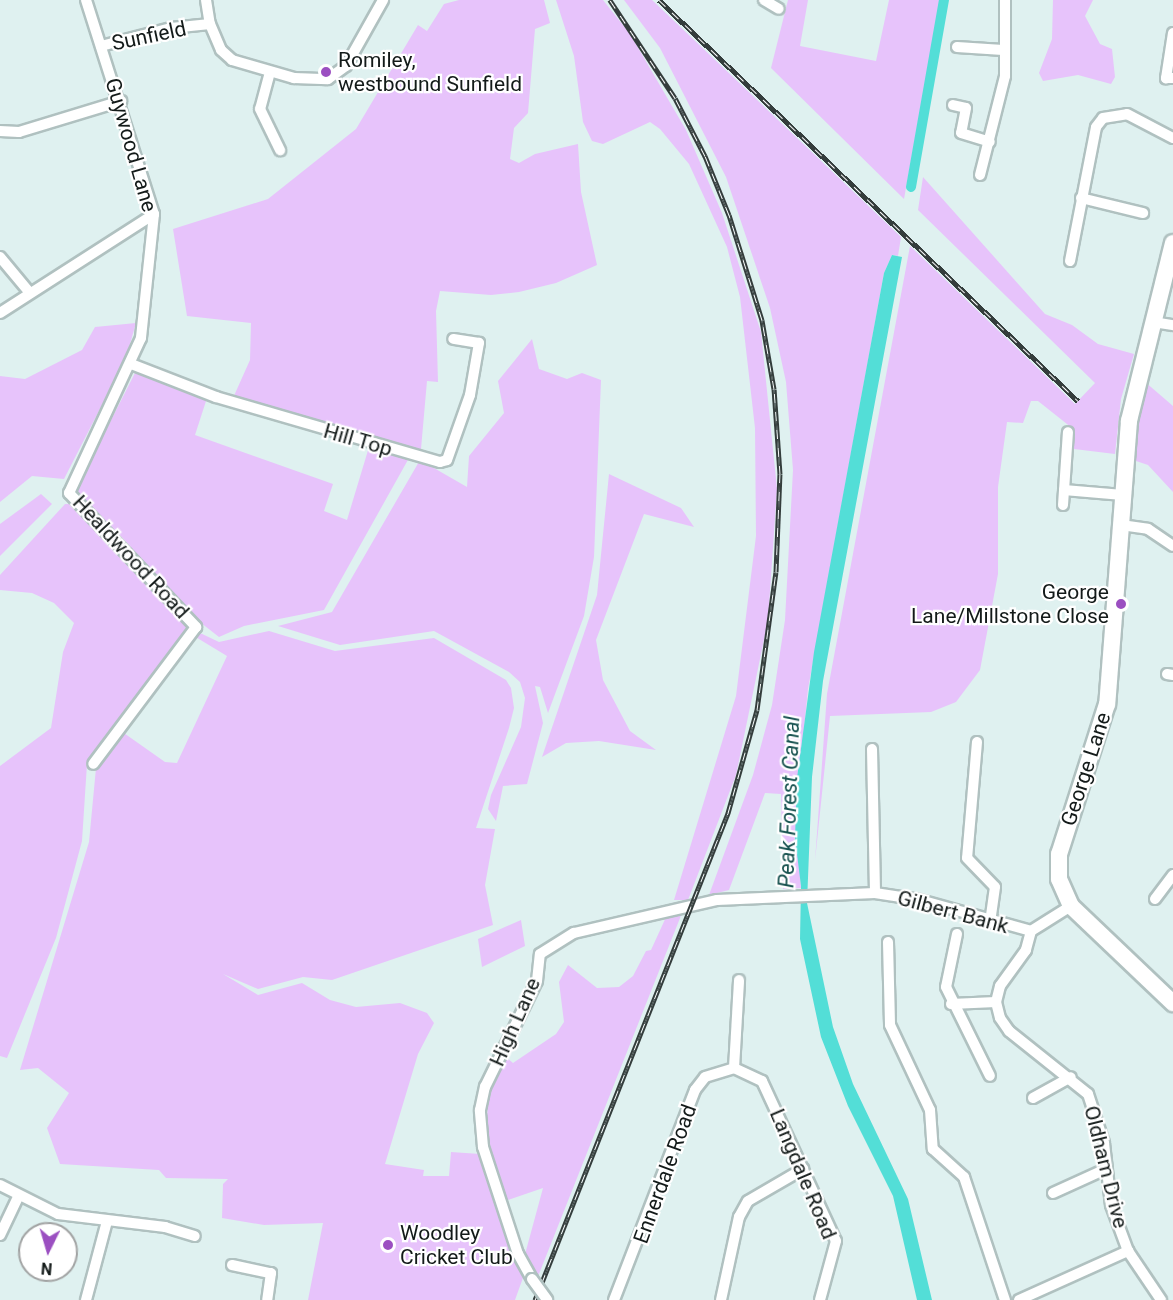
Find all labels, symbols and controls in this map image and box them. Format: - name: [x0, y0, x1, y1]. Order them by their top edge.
- street label: Sunfield: [110, 16, 188, 56]
- place label: Romiley, westbound Sunfield: [338, 47, 522, 97]
- marker: Romiley, westbound Sunfield: [319, 65, 333, 79]
- street label: Guywood Lane: [100, 75, 162, 215]
- street label: Hill Top: [321, 418, 395, 462]
- street label: Healdwood Road: [67, 490, 195, 624]
- place label: George Lane/Millstone Close: [911, 579, 1109, 629]
- marker: George Lane/Millstone Close: [1114, 597, 1128, 611]
- street label: George Lane: [1056, 709, 1116, 829]
- water label: Peak Forest Canal: [773, 716, 805, 888]
- street label: Gilbert Bank: [895, 885, 1011, 939]
- street label: High Lane: [484, 974, 546, 1070]
- street label: Ennerdale Road: [628, 1101, 702, 1247]
- street label: Oldham Drive: [1079, 1103, 1133, 1231]
- street label: Langdale Road: [764, 1105, 842, 1243]
- place label: Woodley Cricket Club: [400, 1220, 513, 1270]
- north arrow: [18, 1222, 78, 1282]
- marker: Woodley Cricket Club: [381, 1238, 395, 1252]
- text: N: [40, 1258, 53, 1278]

